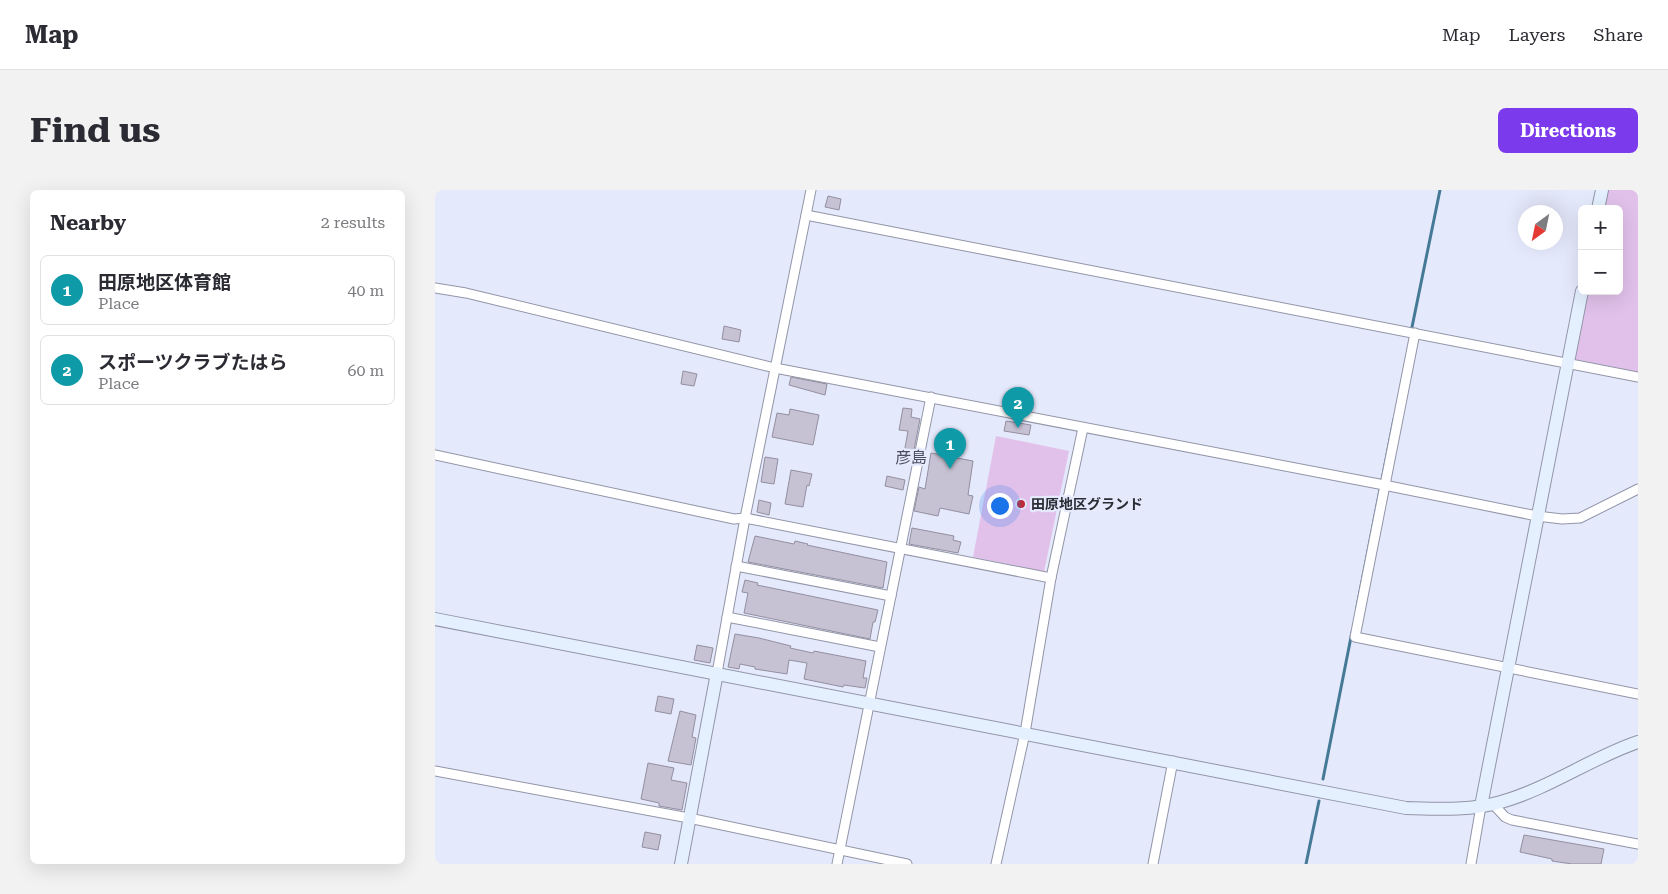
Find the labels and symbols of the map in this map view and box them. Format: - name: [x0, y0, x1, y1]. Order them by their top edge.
- north arrow: [1518, 205, 1563, 250]
- pin: 2: [1002, 387, 1034, 428]
- pin: 1: [934, 428, 966, 469]
- district label: 彦島: [895, 448, 927, 467]
- your location: [987, 493, 1013, 519]
- place label: 田原地区グランド: [1031, 496, 1143, 512]
- marker: 田原地区グランド: [1015, 498, 1027, 510]

